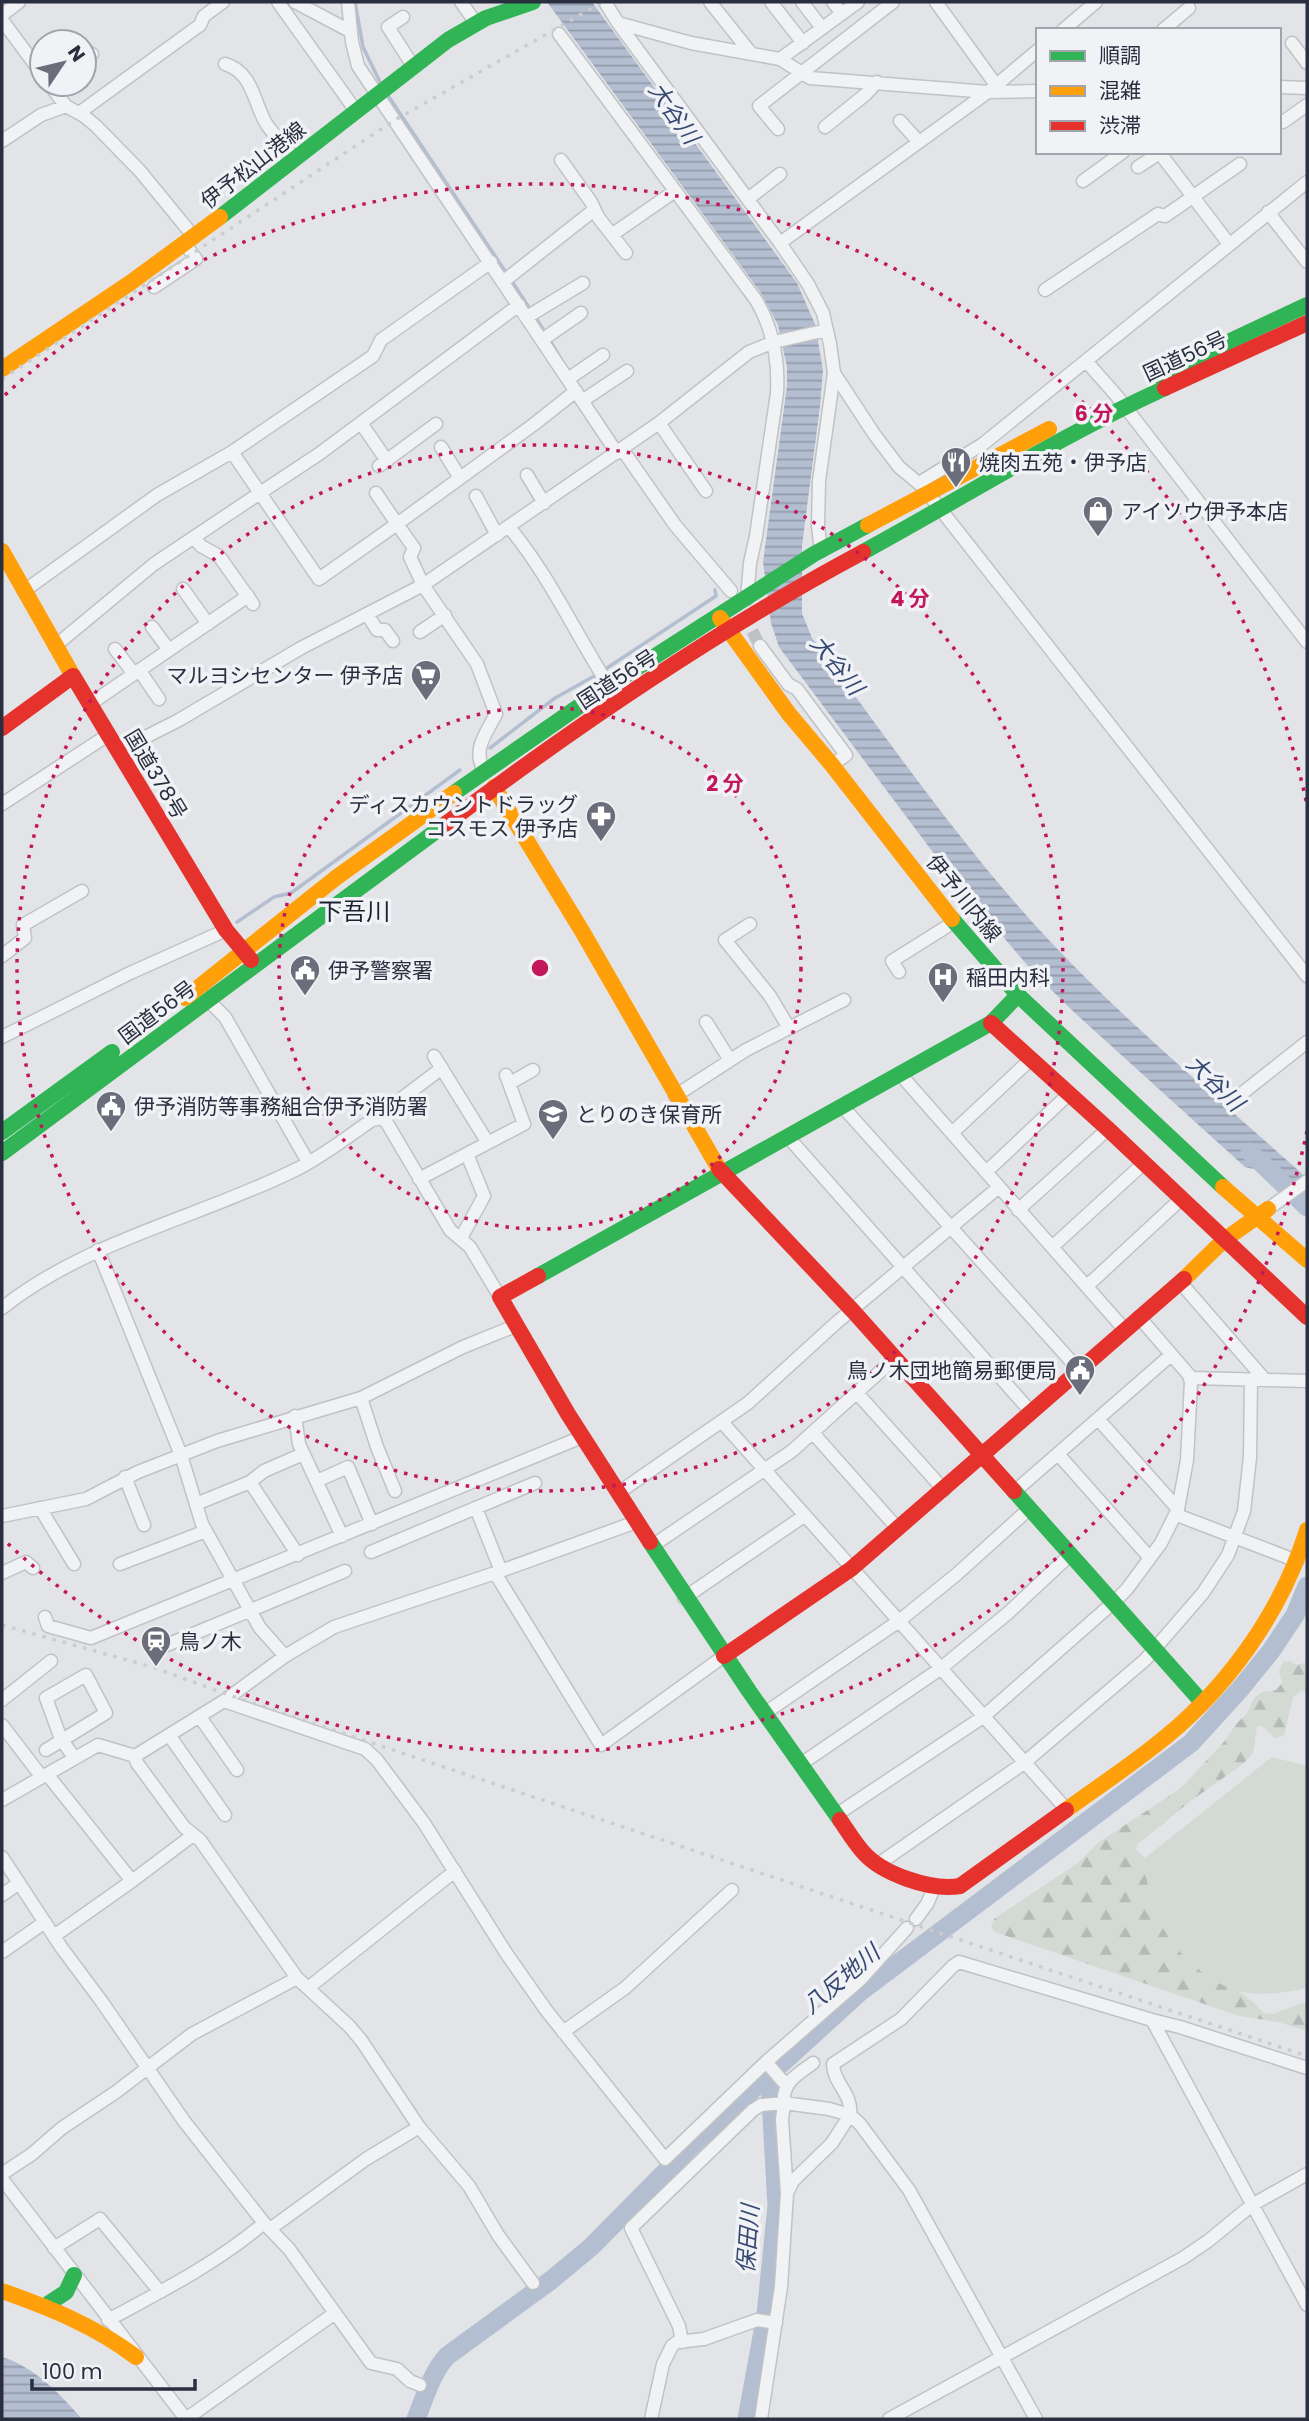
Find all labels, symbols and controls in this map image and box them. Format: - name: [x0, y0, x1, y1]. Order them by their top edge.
- north arrow: [28, 28, 98, 98]
- legend: [1036, 28, 1281, 154]
- text: N: [61, 40, 92, 67]
- text: 順調: [1099, 41, 1141, 70]
- water label: 大谷川: [641, 76, 709, 153]
- text: 混雑: [1099, 76, 1141, 105]
- text: 渋滞: [1099, 111, 1141, 140]
- street label: 伊予松山港線: [194, 115, 312, 215]
- street label: 国道56号: [1138, 324, 1232, 388]
- text: 6 分: [1075, 399, 1113, 428]
- restaurant icon: 焼肉五苑・伊予店: [939, 445, 973, 489]
- place label: 焼肉五苑・伊予店: [979, 448, 1147, 477]
- shop icon: アイソウ伊予本店: [1081, 494, 1115, 538]
- place label: アイソウ伊予本店: [1121, 497, 1288, 526]
- text: 4 分: [890, 584, 930, 613]
- water label: 大谷川: [803, 628, 873, 704]
- street label: 国道56号: [572, 642, 662, 716]
- supermarket icon: マルヨシセンター 伊予店: [409, 658, 443, 702]
- place label: マルヨシセンター 伊予店: [166, 661, 403, 690]
- street label: 国道378号: [118, 724, 194, 824]
- text: 2 分: [706, 769, 744, 798]
- place label: ディスカウントドラッグ コスモス 伊予店: [348, 790, 578, 843]
- pharmacy icon: ディスカウントドラッグ コスモス 伊予店: [584, 799, 618, 843]
- street label: 伊予川内線: [920, 848, 1008, 948]
- district label: 下吾川: [318, 895, 390, 928]
- public building icon: 伊予警察署: [288, 953, 322, 997]
- place label: 伊予警察署: [328, 956, 433, 985]
- centre of rings: [528, 956, 552, 980]
- hospital icon: 稲田内科: [926, 960, 960, 1004]
- place label: 稲田内科: [966, 963, 1050, 992]
- street label: 国道56号: [113, 973, 201, 1051]
- water label: 大谷川: [1179, 1048, 1253, 1121]
- public building icon: 伊予消防等事務組合伊予消防署: [94, 1089, 128, 1133]
- place label: 伊予消防等事務組合伊予消防署: [134, 1092, 428, 1121]
- school or university icon: とりのき保育所: [536, 1097, 570, 1141]
- place label: とりのき保育所: [576, 1100, 722, 1129]
- public building icon: 鳥ノ木団地簡易郵便局: [1063, 1353, 1097, 1397]
- place label: 鳥ノ木団地簡易郵便局: [847, 1356, 1057, 1385]
- station icon: 鳥ノ木: [139, 1624, 173, 1668]
- place label: 鳥ノ木: [179, 1627, 242, 1656]
- water label: 八反地川: [795, 1935, 889, 2021]
- water label: 保田川: [730, 2200, 767, 2275]
- scale bar: [32, 2348, 194, 2392]
- text: 100 m: [42, 2357, 102, 2386]

